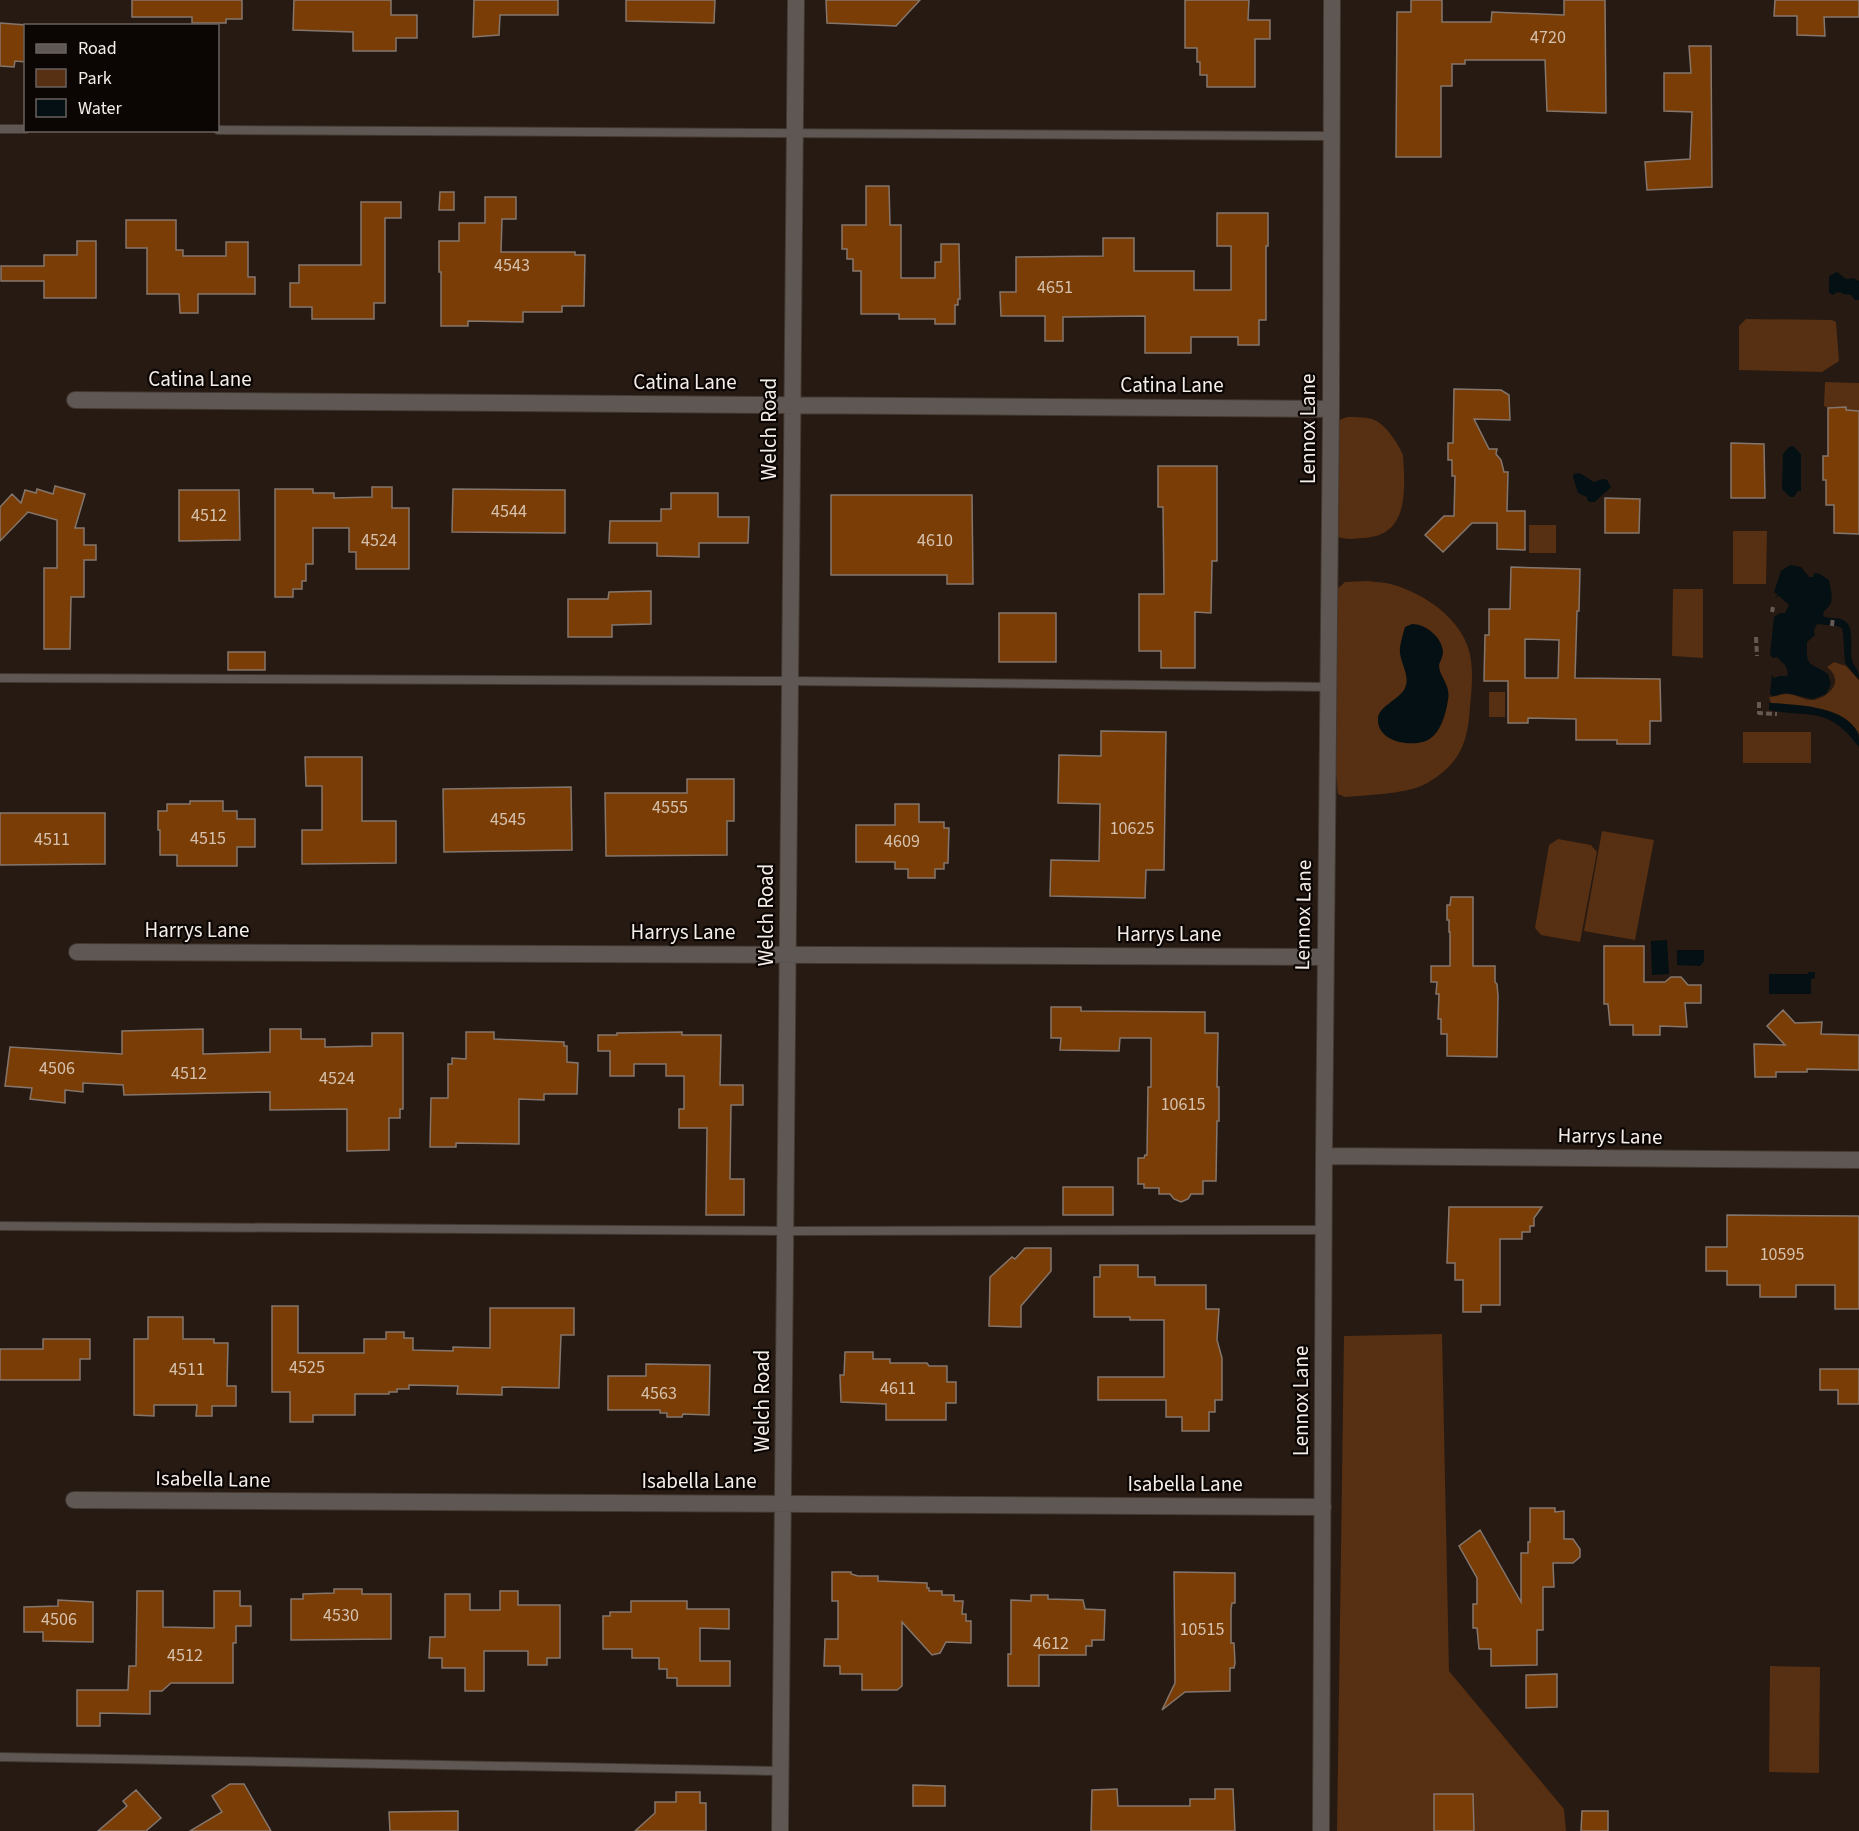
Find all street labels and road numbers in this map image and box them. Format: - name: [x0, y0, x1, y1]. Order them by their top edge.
- street label: Catina Lane: [148, 364, 252, 394]
- street label: Catina Lane: [633, 367, 737, 397]
- street label: Catina Lane: [1120, 370, 1224, 400]
- street label: Lennox Lane: [1293, 374, 1323, 484]
- street label: Welch Road: [754, 378, 784, 480]
- street label: Lennox Lane: [1287, 859, 1319, 971]
- street label: Welch Road: [751, 864, 781, 966]
- street label: Harrys Lane: [145, 915, 249, 945]
- street label: Harrys Lane: [631, 917, 735, 947]
- street label: Harrys Lane: [1117, 919, 1221, 949]
- street label: Harrys Lane: [1557, 1120, 1663, 1152]
- street label: Lennox Lane: [1286, 1346, 1316, 1456]
- street label: Welch Road: [747, 1350, 777, 1452]
- street label: Isabella Lane: [155, 1463, 271, 1495]
- street label: Isabella Lane: [641, 1466, 757, 1496]
- street label: Isabella Lane: [1127, 1469, 1243, 1499]

